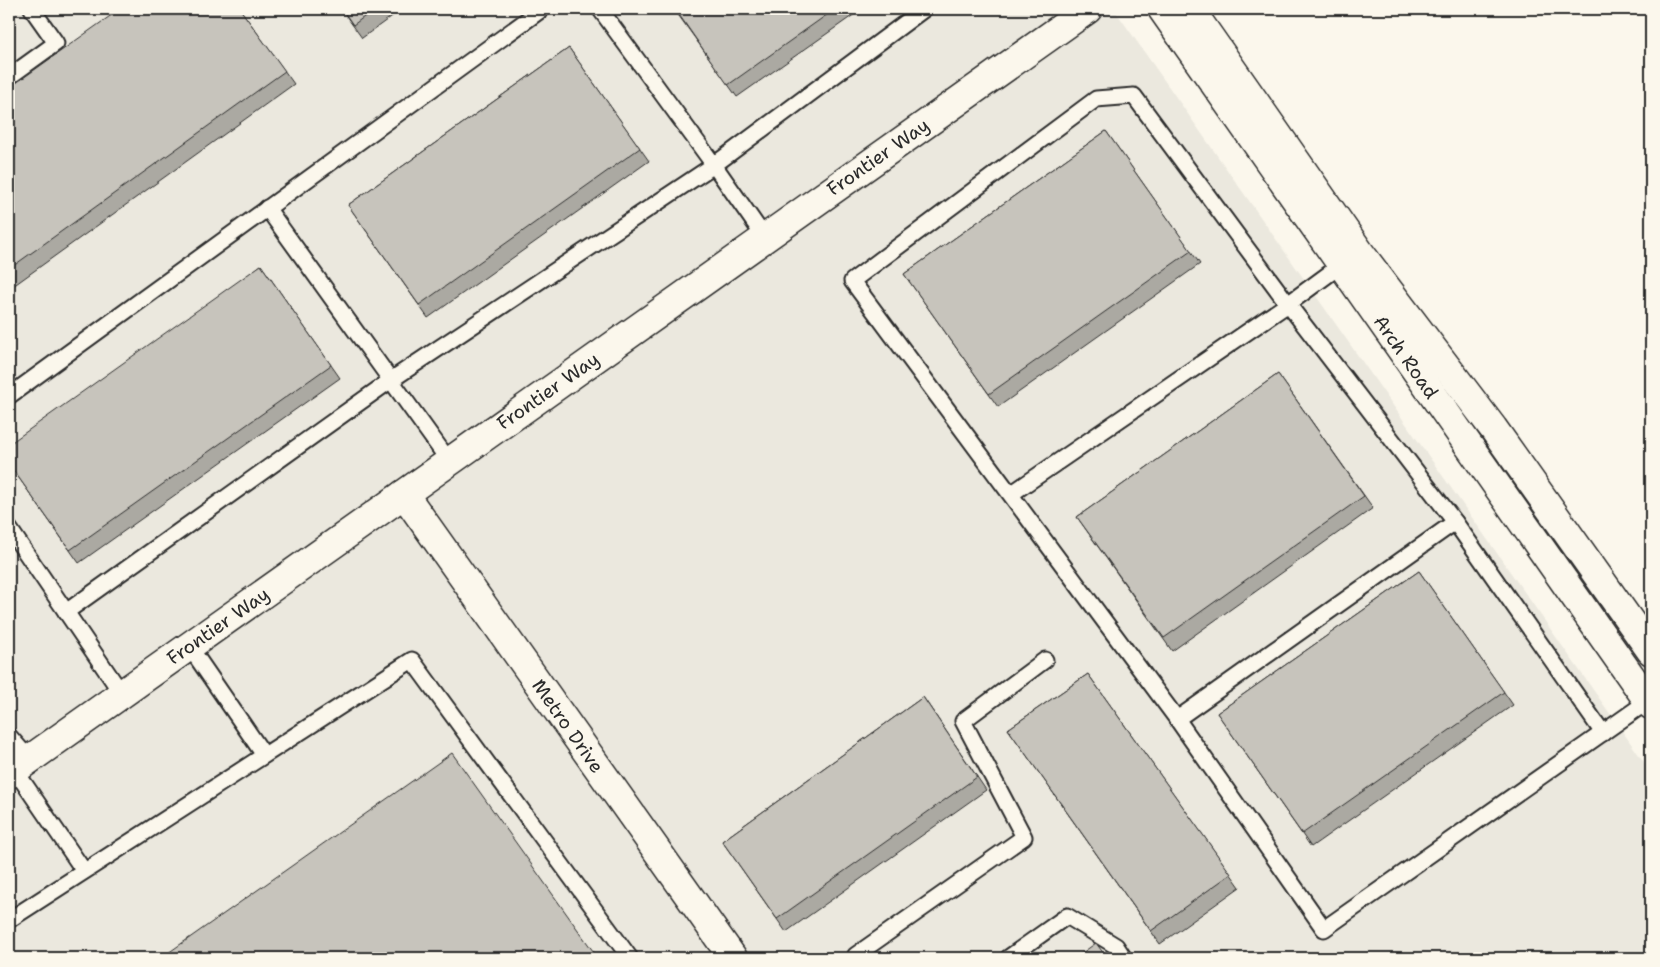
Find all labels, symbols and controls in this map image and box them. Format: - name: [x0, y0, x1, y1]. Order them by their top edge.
- street label: Frontier Way: [822, 112, 934, 202]
- street label: Arch Road: [1368, 310, 1444, 404]
- street label: Frontier Way: [492, 346, 604, 436]
- street label: Frontier Way: [162, 581, 274, 671]
- street label: Metro Drive: [526, 674, 610, 778]

